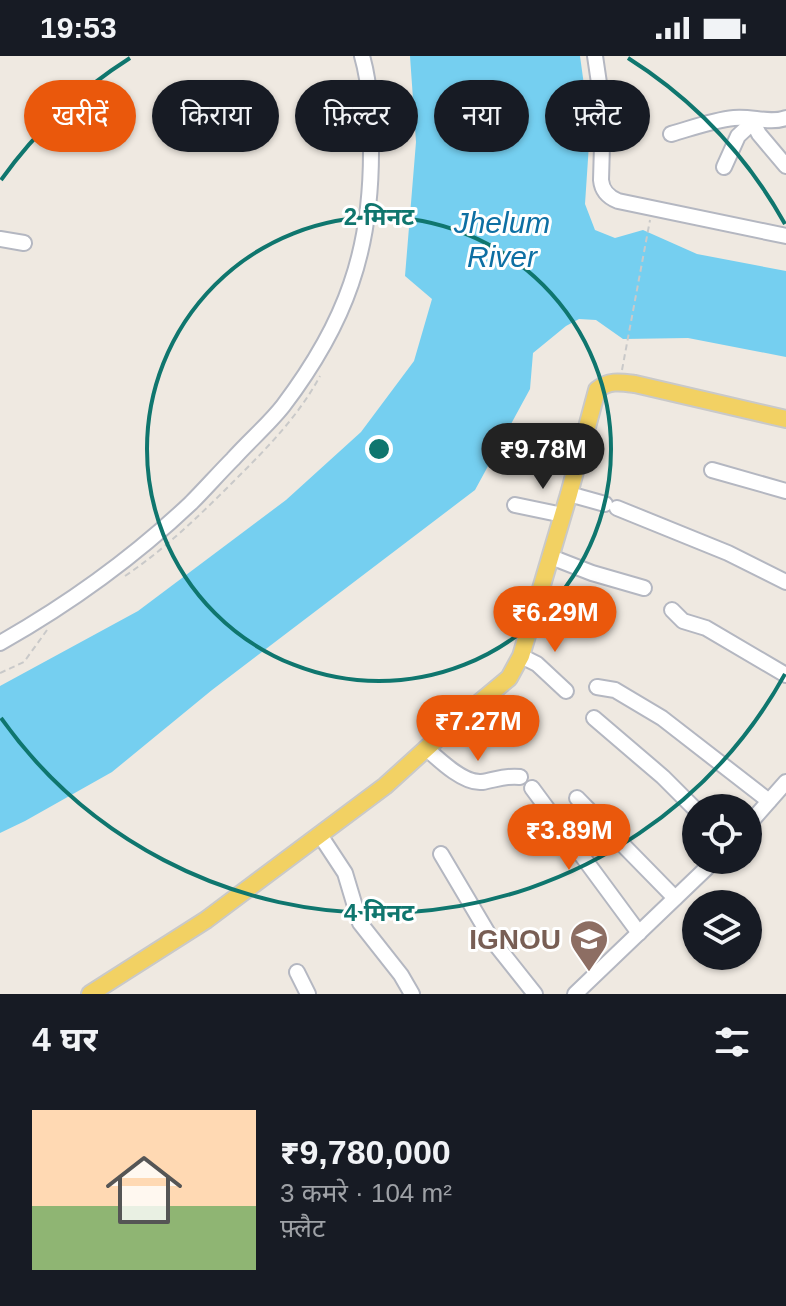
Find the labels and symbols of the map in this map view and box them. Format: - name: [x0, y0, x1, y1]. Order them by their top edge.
- text: 2 मिनट: [344, 203, 415, 230]
- water label: Jhelum River: [453, 206, 550, 273]
- pin: ₹9.78M: [478, 423, 608, 491]
- centre of rings: [365, 435, 393, 463]
- pin: ₹6.29M: [490, 586, 620, 654]
- pin: ₹7.27M: [413, 695, 543, 763]
- pin: ₹3.89M: [504, 804, 634, 872]
- text: 4 मिनट: [344, 899, 415, 926]
- school or university icon: IGNOU: [568, 918, 610, 973]
- place label: IGNOU: [469, 924, 561, 955]

